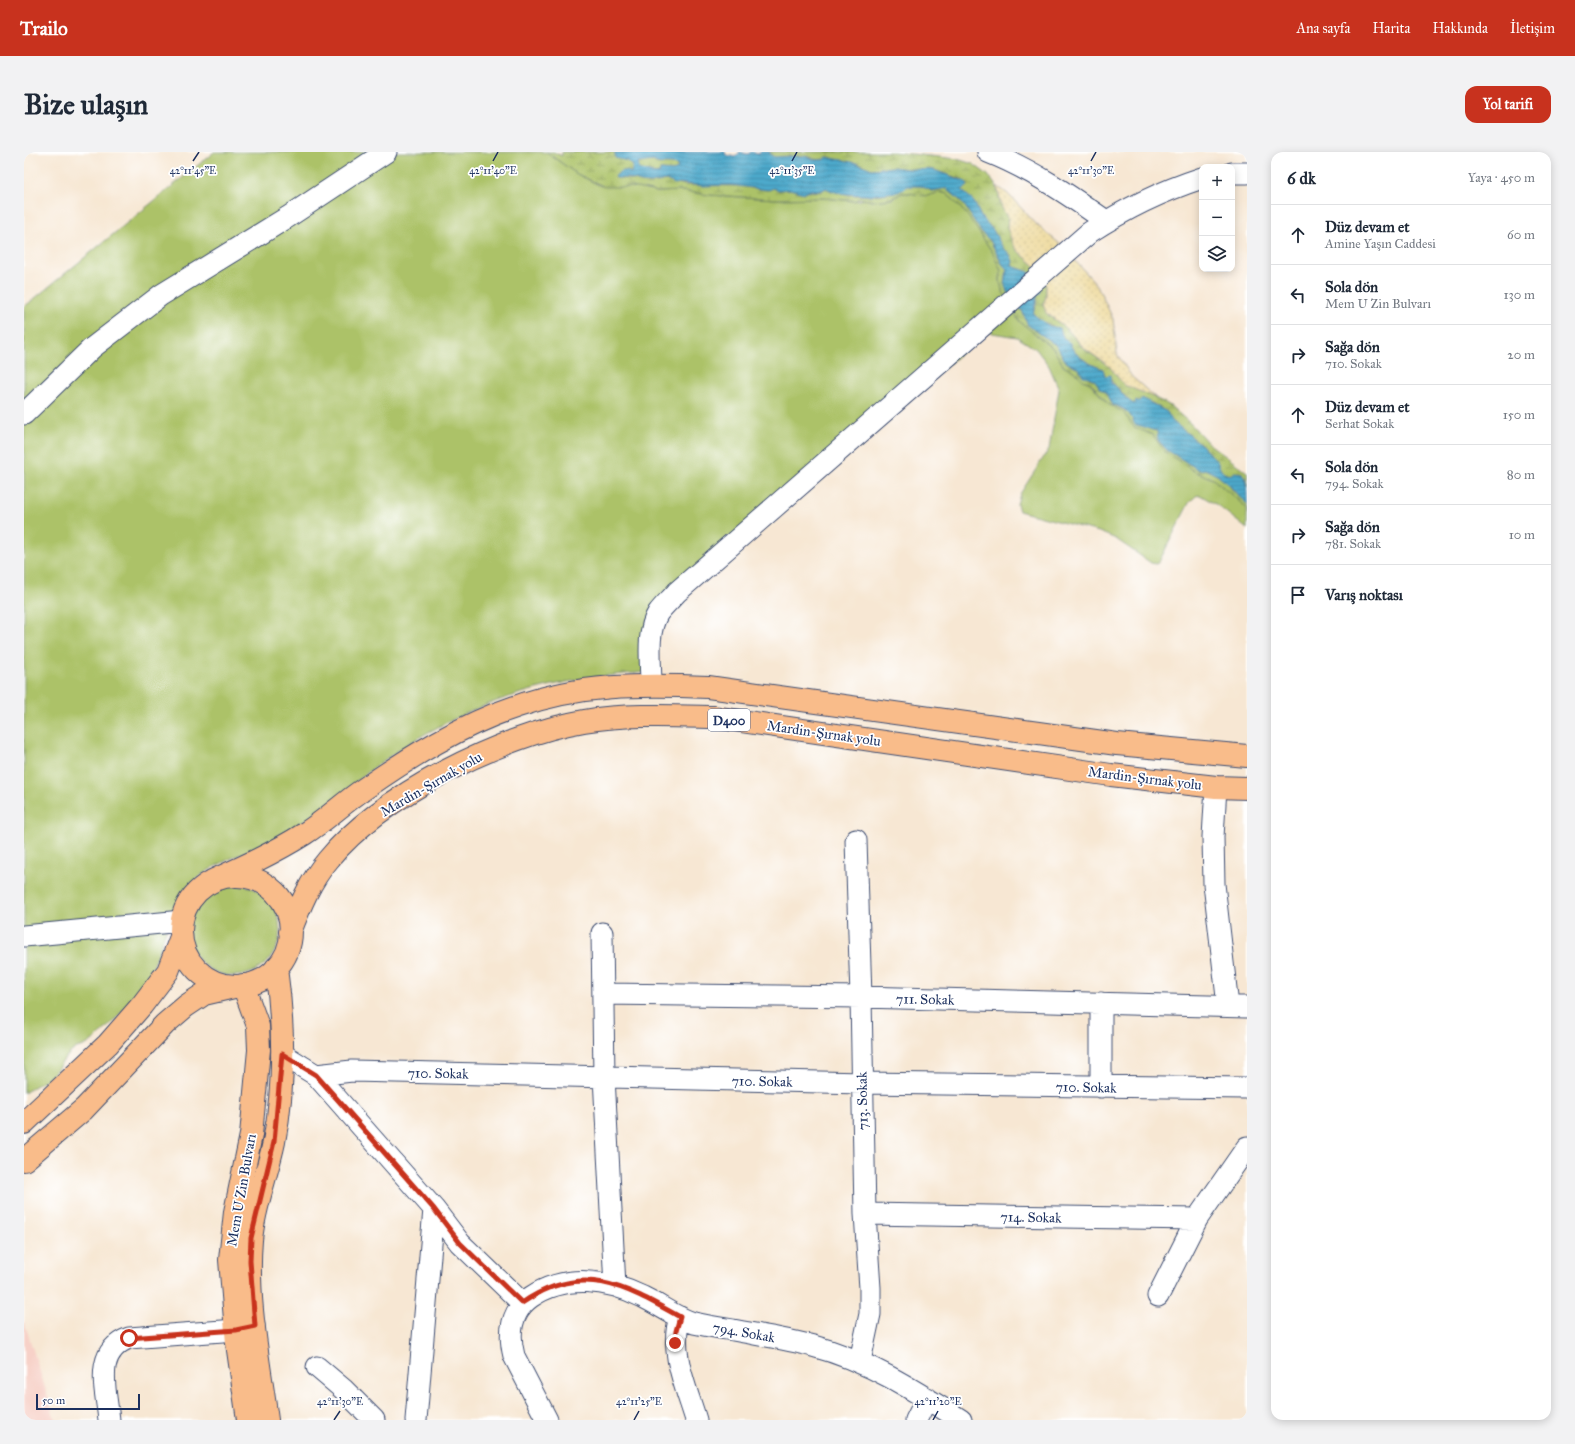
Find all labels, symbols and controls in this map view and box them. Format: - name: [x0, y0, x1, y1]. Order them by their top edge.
- text: Trailo: [20, 17, 68, 40]
- text: Ana sayfa: [1297, 20, 1350, 37]
- text: Harita: [1372, 20, 1410, 37]
- text: Hakkında: [1432, 20, 1488, 37]
- text: İletişim: [1510, 20, 1555, 37]
- button: Yol tarifi: [1465, 86, 1551, 123]
- text: Bize ulaşın: [24, 87, 148, 122]
- map controls: [1199, 164, 1235, 272]
- button: +: [1199, 164, 1235, 200]
- text: 42°11'45"E: [170, 165, 216, 177]
- text: 42°11'40"E: [469, 165, 517, 177]
- text: 42°11'35"E: [770, 165, 814, 177]
- text: 42°11'30"E: [1068, 165, 1114, 177]
- text: 6 dk: [1287, 168, 1316, 189]
- text: Yaya · 450 m: [1468, 170, 1535, 186]
- button: −: [1199, 200, 1235, 236]
- text: Düz devam et: [1325, 218, 1410, 236]
- icon: ahead: [1287, 224, 1309, 246]
- text: 60 m: [1507, 227, 1535, 243]
- button: layers: [1199, 236, 1235, 272]
- text: Amine Yaşın Caddesi: [1325, 236, 1436, 252]
- text: Sola dön: [1325, 278, 1378, 296]
- icon: left: [1287, 284, 1309, 306]
- text: 130 m: [1503, 287, 1535, 303]
- text: Mem U Zin Bulvarı: [1325, 296, 1431, 312]
- text: Sağa dön: [1325, 338, 1380, 356]
- icon: right: [1287, 344, 1309, 366]
- text: 20 m: [1507, 347, 1535, 363]
- text: 710. Sokak: [1325, 356, 1382, 372]
- text: Düz devam et: [1325, 398, 1410, 416]
- icon: ahead: [1287, 404, 1309, 426]
- text: 150 m: [1503, 407, 1535, 423]
- text: Serhat Sokak: [1325, 416, 1394, 432]
- text: Sola dön: [1325, 458, 1378, 476]
- icon: left: [1287, 464, 1309, 486]
- text: 80 m: [1507, 467, 1535, 483]
- text: 794. Sokak: [1325, 476, 1384, 492]
- text: Sağa dön: [1325, 518, 1380, 536]
- icon: right: [1287, 524, 1309, 546]
- text: 10 m: [1509, 527, 1535, 543]
- text: 781. Sokak: [1325, 536, 1381, 552]
- icon: arrive: [1287, 584, 1309, 606]
- text: Varış noktası: [1325, 586, 1403, 604]
- road number: D400: [708, 709, 750, 731]
- street label: Mardin-Şırnak yolu: [766, 717, 882, 750]
- street label: Mardin-Şırnak yolu: [377, 748, 486, 820]
- street label: Mardin-Şırnak yolu: [1087, 763, 1203, 794]
- street label: 711. Sokak: [896, 990, 955, 1009]
- street label: 710. Sokak: [407, 1064, 469, 1083]
- street label: 713. Sokak: [853, 1071, 872, 1130]
- street label: 710. Sokak: [731, 1072, 793, 1091]
- street label: 710. Sokak: [1055, 1078, 1117, 1097]
- street label: Mem U Zin Bulvarı: [223, 1132, 260, 1248]
- street label: 714. Sokak: [1000, 1208, 1062, 1227]
- street label: 794. Sokak: [711, 1319, 777, 1346]
- route start: [120, 1329, 138, 1347]
- route end: [666, 1334, 684, 1352]
- scale bar: [36, 1392, 140, 1411]
- text: 50 m: [42, 1394, 65, 1407]
- text: 42°11'30"E: [317, 1396, 363, 1408]
- text: 42°11'25"E: [616, 1396, 662, 1408]
- text: 42°11'20"E: [914, 1396, 962, 1408]

